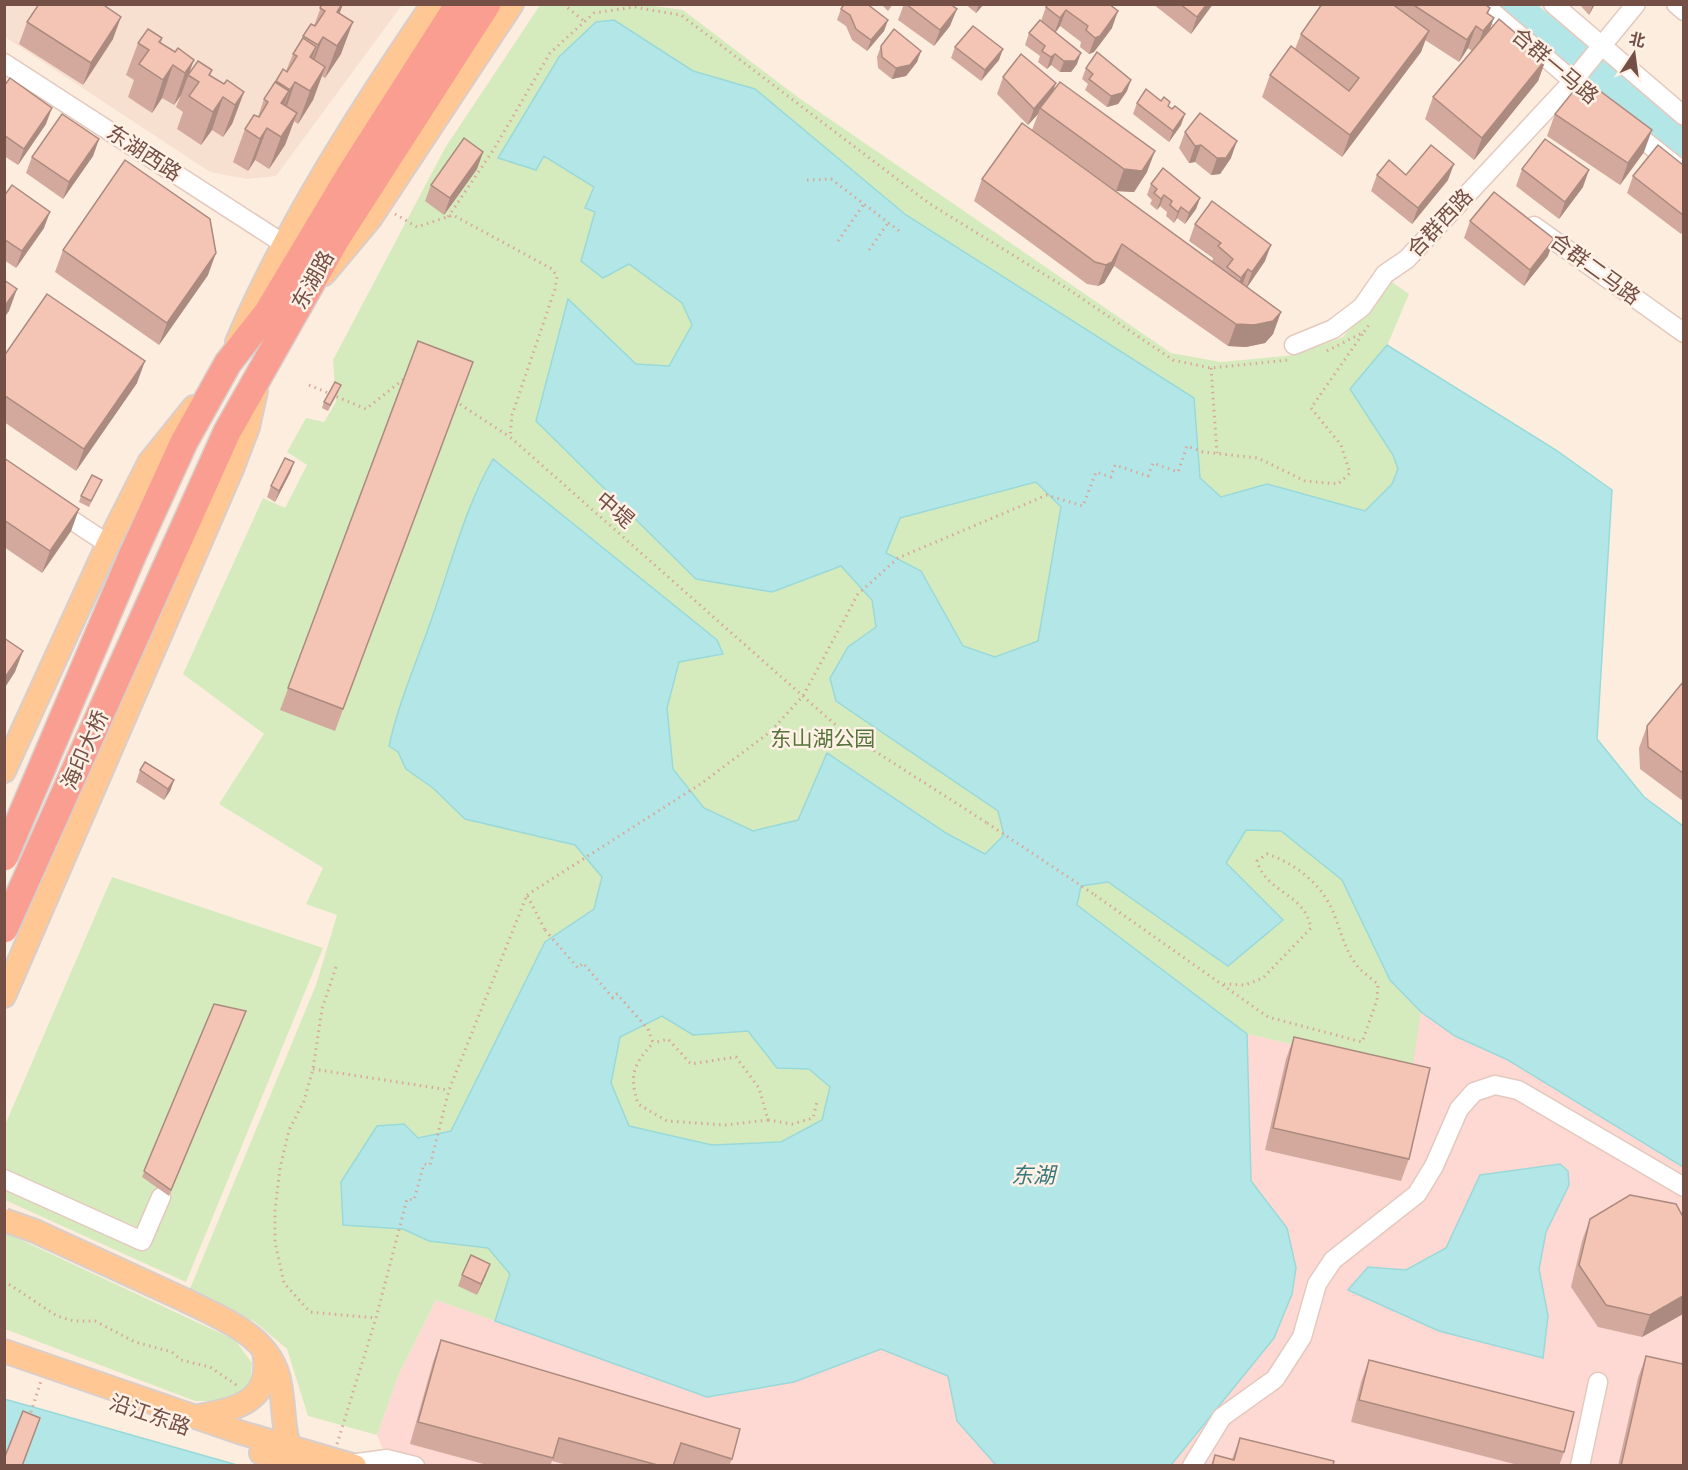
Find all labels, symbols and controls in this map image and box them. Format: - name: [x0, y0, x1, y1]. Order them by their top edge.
- street label: 合群一马路: [1507, 23, 1603, 109]
- north arrow: [1604, 24, 1664, 84]
- text: 北: [1627, 29, 1647, 51]
- street label: 东湖西路: [102, 120, 186, 186]
- street label: 合群西路: [1403, 184, 1477, 262]
- street label: 合群二马路: [1545, 228, 1645, 310]
- street label: 东湖路: [287, 247, 339, 313]
- street label: 中堤: [591, 487, 639, 533]
- street label: 海印大桥: [57, 707, 113, 793]
- park label: 东山湖公园: [771, 727, 876, 751]
- water label: 东湖: [1011, 1163, 1058, 1188]
- street label: 沿江东路: [106, 1390, 194, 1440]

